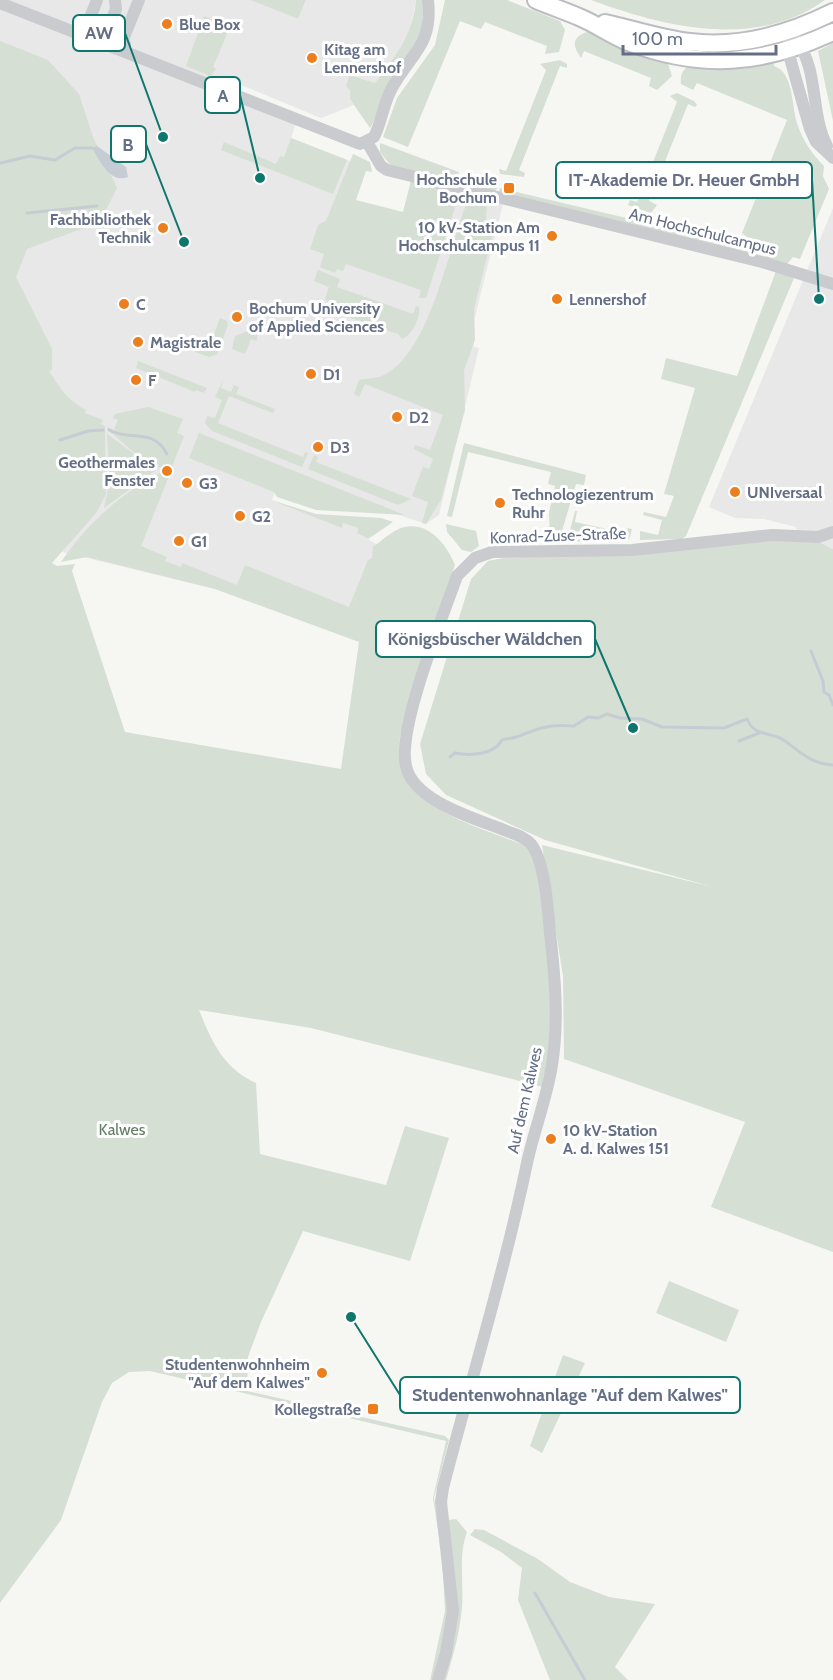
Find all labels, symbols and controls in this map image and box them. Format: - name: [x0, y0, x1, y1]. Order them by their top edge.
- callout: AW: [73, 15, 125, 51]
- place label: Blue Box: [179, 15, 241, 34]
- marker: Blue Box: [160, 17, 174, 31]
- scale bar: [623, 18, 776, 56]
- text: AW: [85, 22, 114, 44]
- text: 100 m: [632, 28, 683, 50]
- place label: Kitag am Lennershof: [324, 40, 402, 77]
- marker: Kitag am Lennershof: [305, 51, 319, 65]
- callout: A: [205, 77, 240, 113]
- text: A: [217, 85, 229, 107]
- callout: B: [111, 126, 146, 162]
- text: B: [122, 134, 134, 156]
- callout: IT-Akademie Dr. Heuer GmbH: [556, 162, 812, 198]
- text: IT-Akademie Dr. Heuer GmbH: [568, 169, 800, 191]
- place label: Hochschule Bochum: [416, 170, 497, 207]
- marker: Hochschule Bochum: [502, 181, 516, 195]
- street label: Am Hochschulcampus: [627, 204, 779, 259]
- place label: Fachbibliothek Technik: [50, 210, 151, 247]
- place label: 10 kV-Station Am Hochschulcampus 11: [398, 218, 540, 255]
- marker: Fachbibliothek Technik: [156, 221, 170, 235]
- marker: 10 kV-Station Am Hochschulcampus 11: [545, 229, 559, 243]
- place label: Lennershof: [569, 290, 647, 309]
- marker: Lennershof: [550, 292, 564, 306]
- place label: C: [136, 295, 146, 314]
- marker: C: [117, 297, 131, 311]
- place label: Bochum University of Applied Sciences: [249, 299, 384, 336]
- marker: Bochum University of Applied Sciences: [230, 310, 244, 324]
- place label: Magistrale: [150, 333, 221, 352]
- marker: Magistrale: [131, 335, 145, 349]
- place label: D1: [323, 365, 340, 384]
- marker: D1: [304, 367, 318, 381]
- place label: F: [148, 371, 157, 390]
- marker: F: [129, 373, 143, 387]
- place label: D2: [409, 408, 429, 427]
- marker: D2: [390, 410, 404, 424]
- place label: D3: [330, 438, 350, 457]
- marker: D3: [311, 440, 325, 454]
- place label: Geothermales Fenster: [58, 453, 156, 490]
- marker: Geothermales Fenster: [160, 464, 174, 478]
- place label: G3: [199, 474, 218, 493]
- marker: G3: [180, 476, 194, 490]
- place label: UNIversaal: [747, 483, 822, 502]
- place label: Technologiezentrum Ruhr: [512, 485, 654, 522]
- marker: UNIversaal: [728, 485, 742, 499]
- marker: Technologiezentrum Ruhr: [493, 496, 507, 510]
- place label: G2: [252, 507, 271, 526]
- marker: G2: [233, 509, 247, 523]
- street label: Konrad-Zuse-Straße: [489, 524, 627, 547]
- place label: G1: [191, 532, 208, 551]
- marker: G1: [172, 534, 186, 548]
- callout: Königsbüscher Wäldchen: [376, 621, 595, 657]
- text: Königsbüscher Wäldchen: [388, 628, 582, 650]
- street label: Auf dem Kalwes: [503, 1045, 546, 1155]
- park label: Kalwes: [99, 1120, 146, 1139]
- place label: 10 kV-Station A. d. Kalwes 151: [563, 1121, 669, 1158]
- marker: 10 kV-Station A. d. Kalwes 151: [544, 1132, 558, 1146]
- place label: Studentenwohnheim "Auf dem Kalwes": [165, 1355, 310, 1392]
- marker: Studentenwohnheim "Auf dem Kalwes": [315, 1366, 329, 1380]
- callout: Studentenwohnanlage "Auf dem Kalwes": [400, 1377, 740, 1413]
- text: Studentenwohnanlage "Auf dem Kalwes": [412, 1384, 728, 1406]
- place label: Kollegstraße: [274, 1400, 361, 1419]
- marker: Kollegstraße: [366, 1402, 380, 1416]

